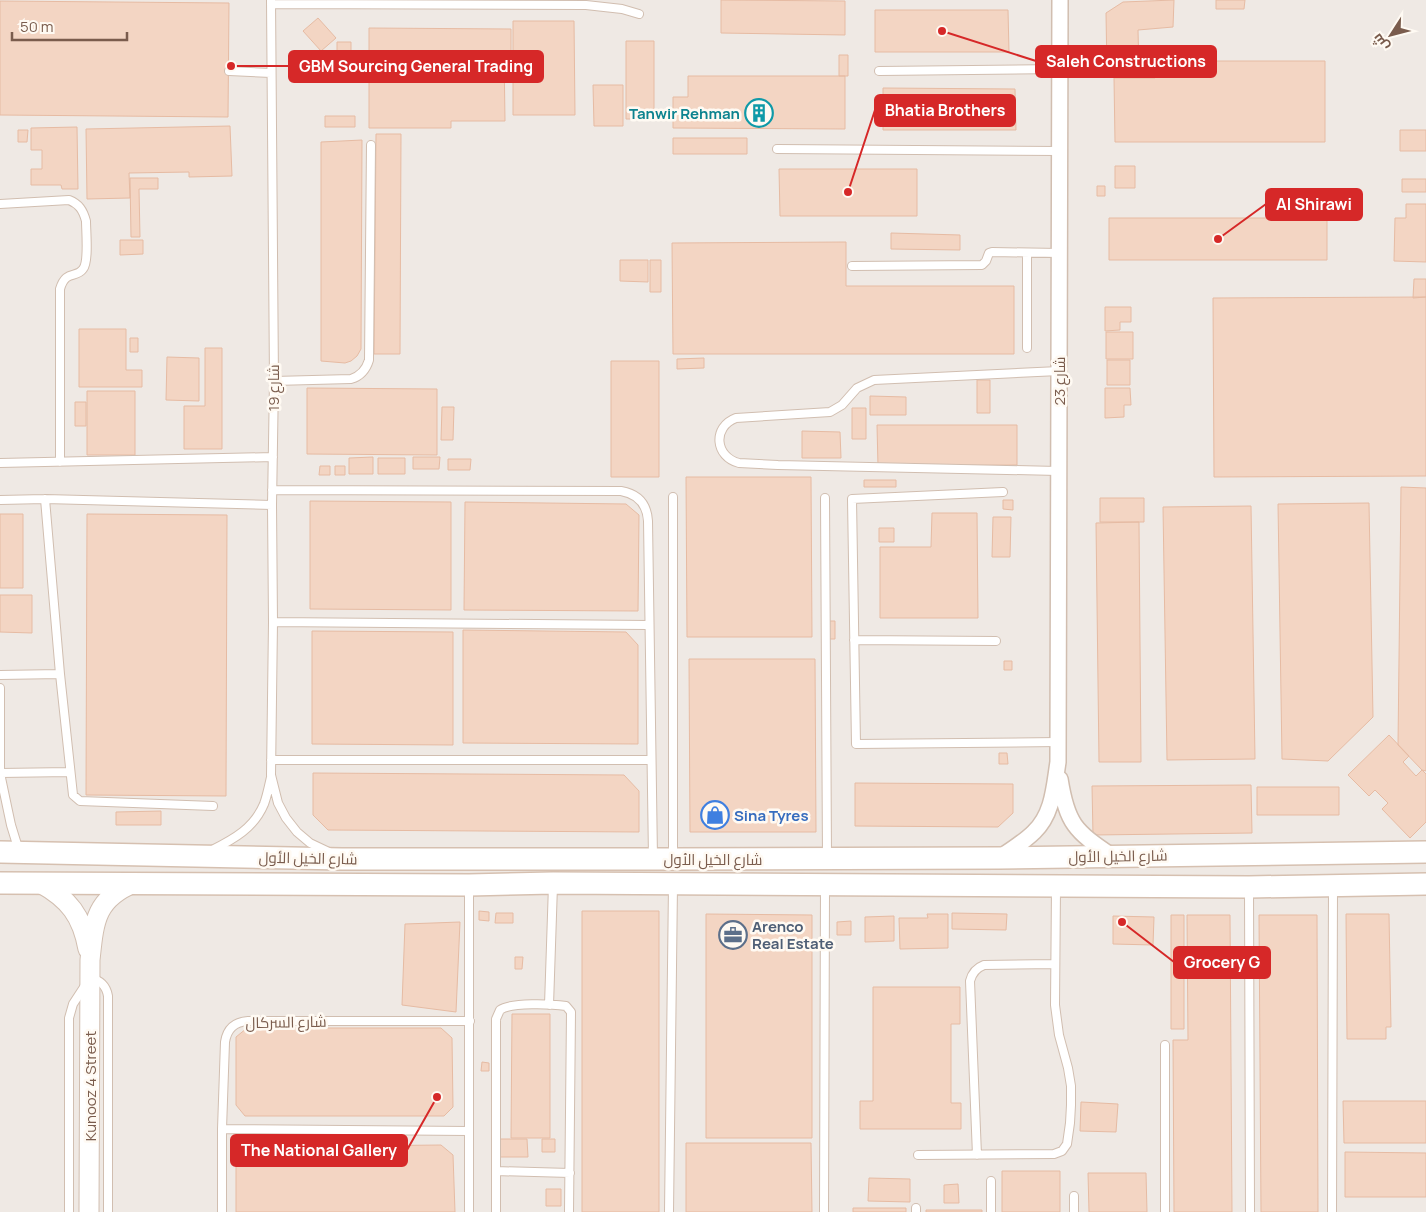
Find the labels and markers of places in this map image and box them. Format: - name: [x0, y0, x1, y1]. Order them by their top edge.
- callout: Saleh Constructions: [1036, 46, 1216, 77]
- callout: GBM Sourcing General Trading: [289, 51, 543, 82]
- callout: Bhatia Brothers: [875, 95, 1015, 126]
- building icon: Tanwir Rehman: [744, 98, 774, 128]
- place label: Tanwir Rehman: [629, 103, 740, 124]
- callout: Al Shirawi: [1266, 189, 1362, 220]
- shop icon: Sina Tyres: [700, 800, 730, 830]
- place label: Sina Tyres: [734, 805, 809, 826]
- place label: Arenco Real Estate: [752, 916, 834, 954]
- office icon: Arenco Real Estate: [718, 920, 748, 950]
- callout: Grocery G: [1174, 947, 1270, 978]
- callout: The National Gallery: [231, 1135, 407, 1166]

